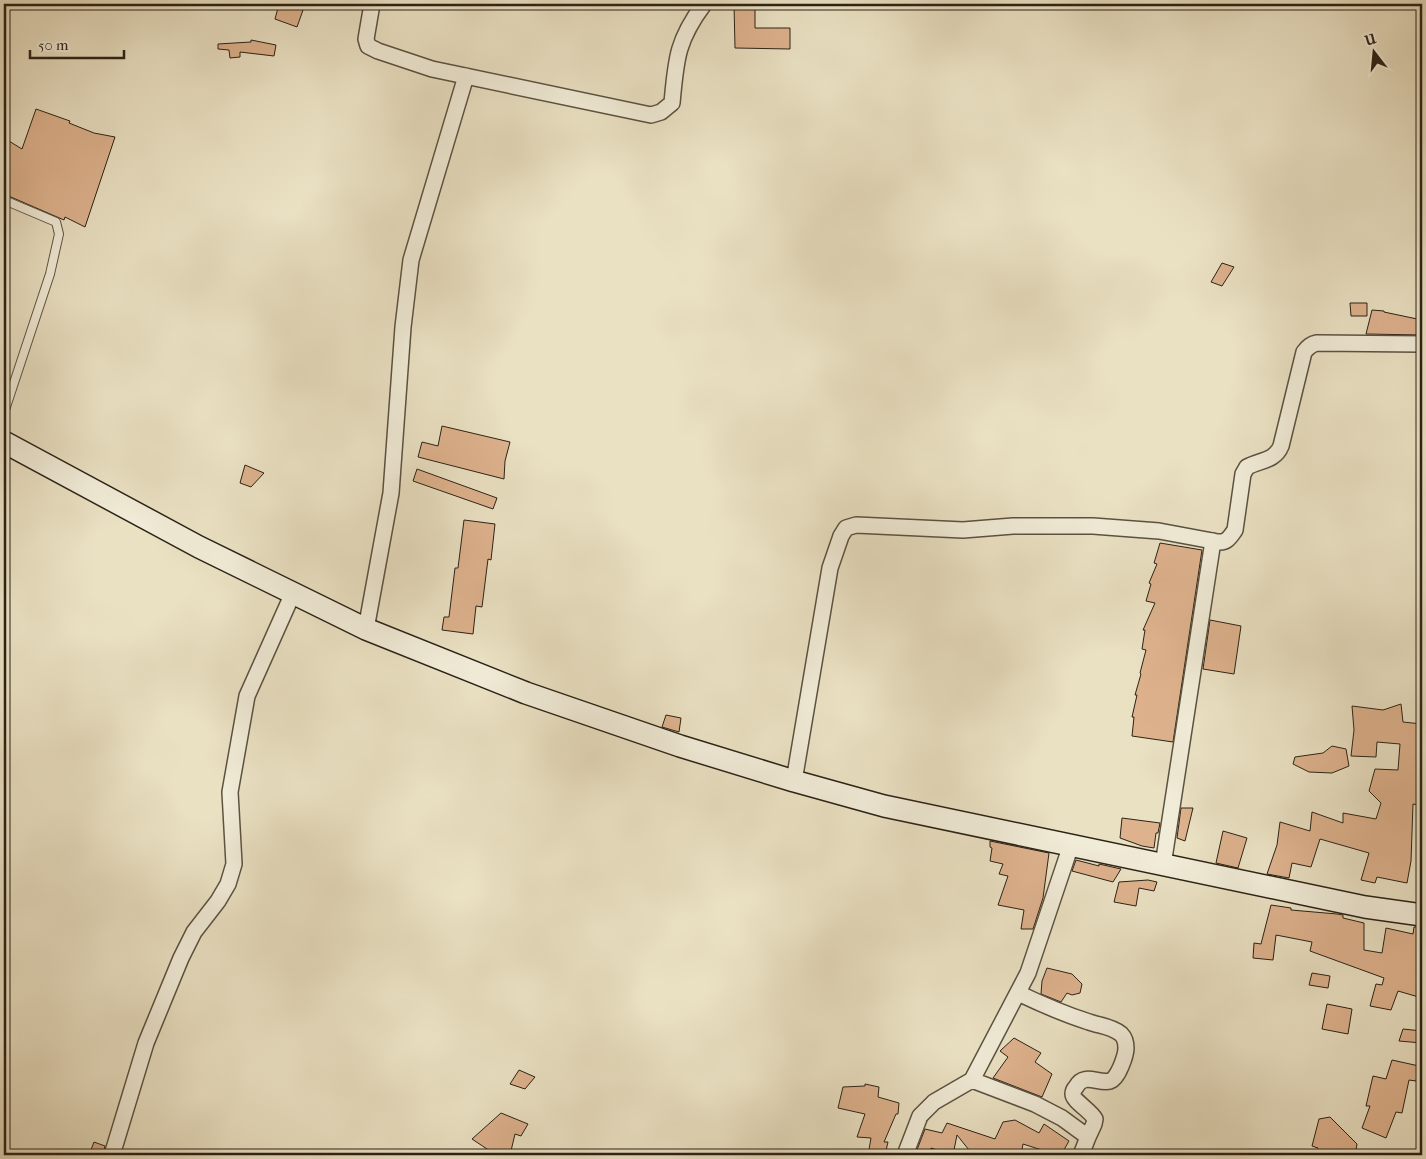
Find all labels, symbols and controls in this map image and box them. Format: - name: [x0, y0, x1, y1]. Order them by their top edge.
- scale bar: [30, 28, 124, 60]
- north arrow: [1348, 28, 1398, 78]
- text: U: [1362, 30, 1378, 50]
- text: 50 m: [38, 36, 69, 54]

